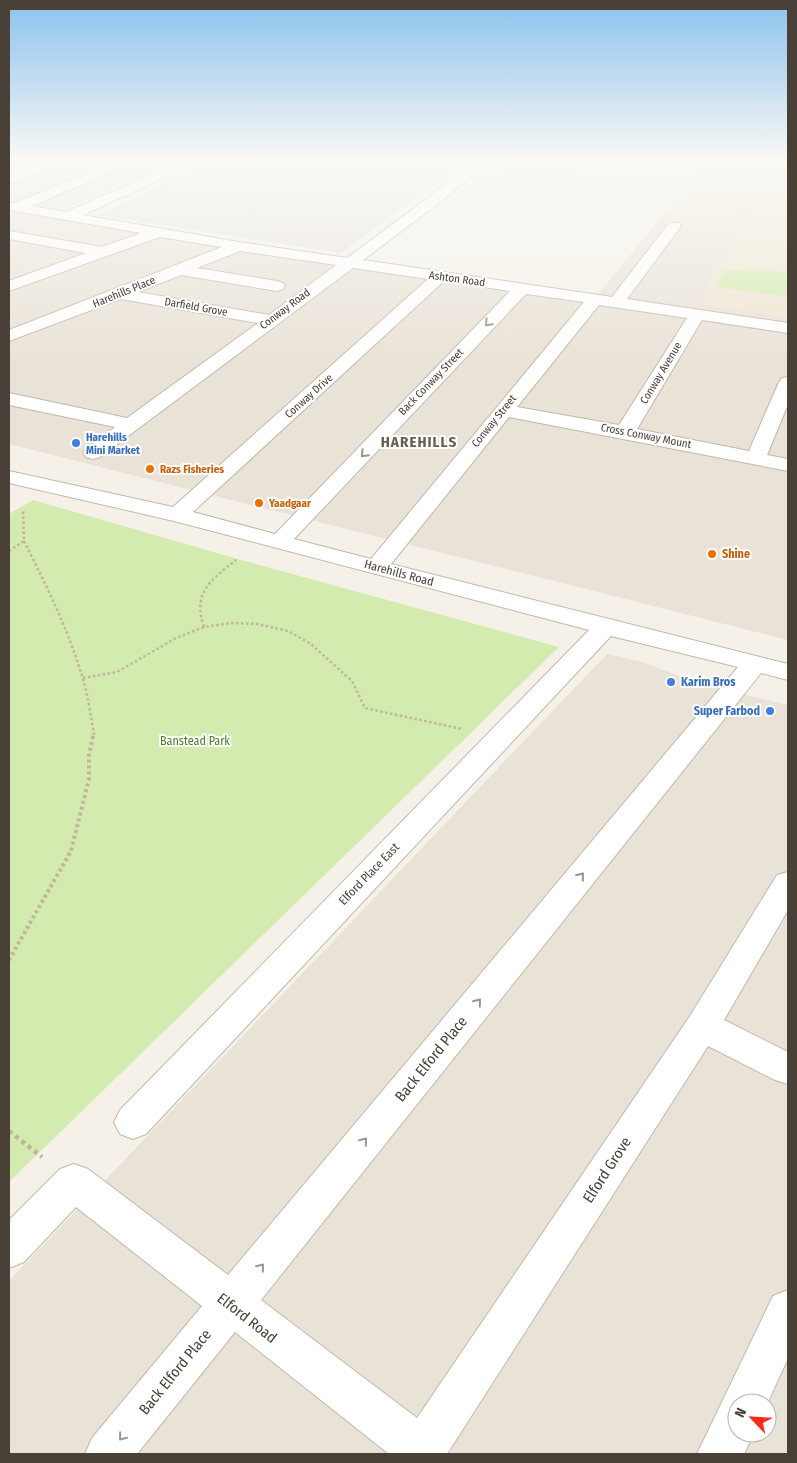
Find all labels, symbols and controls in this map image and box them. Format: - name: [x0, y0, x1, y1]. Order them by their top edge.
- street label: Ashton Road: [428, 269, 486, 289]
- street label: Harehills Place: [91, 274, 157, 310]
- street label: Conway Road: [257, 286, 313, 332]
- street label: Darfield Grove: [163, 295, 229, 319]
- one-way arrow: [485, 318, 494, 327]
- street label: Conway Avenue: [637, 340, 685, 406]
- street label: Back Conway Street: [396, 346, 466, 418]
- street label: Conway Drive: [282, 371, 336, 421]
- street label: Conway Street: [469, 392, 519, 450]
- street label: Cross Conway Mount: [600, 421, 693, 451]
- place label: Harehills Mini Market: [86, 431, 140, 457]
- district label: HAREHILLS: [381, 433, 457, 451]
- marker: Harehills Mini Market: [70, 437, 82, 449]
- one-way arrow: [361, 448, 370, 457]
- marker: Razs Fisheries: [144, 463, 156, 475]
- place label: Razs Fisheries: [160, 463, 224, 476]
- marker: Yaadgaar: [253, 497, 265, 509]
- place label: Yaadgaar: [268, 497, 312, 510]
- place label: Shine: [722, 547, 750, 561]
- marker: Shine: [706, 548, 718, 560]
- street label: Harehills Road: [363, 557, 435, 589]
- place label: Karim Bros: [681, 675, 736, 689]
- marker: Karim Bros: [665, 676, 677, 688]
- place label: Super Farbod: [694, 704, 760, 718]
- marker: Super Farbod: [764, 705, 776, 717]
- park label: Banstead Park: [160, 734, 230, 748]
- street label: Elford Place East: [336, 840, 402, 908]
- one-way arrow: [575, 873, 583, 882]
- one-way arrow: [472, 999, 480, 1008]
- street label: Back Elford Place: [391, 1013, 471, 1105]
- street label: Elford Grove: [579, 1134, 635, 1206]
- one-way arrow: [358, 1138, 366, 1147]
- one-way arrow: [255, 1264, 263, 1273]
- street label: Elford Road: [214, 1289, 280, 1347]
- street label: Back Elford Place: [135, 1326, 215, 1418]
- north arrow: [727, 1393, 777, 1443]
- text: N: [731, 1405, 750, 1420]
- one-way arrow: [119, 1431, 127, 1440]

